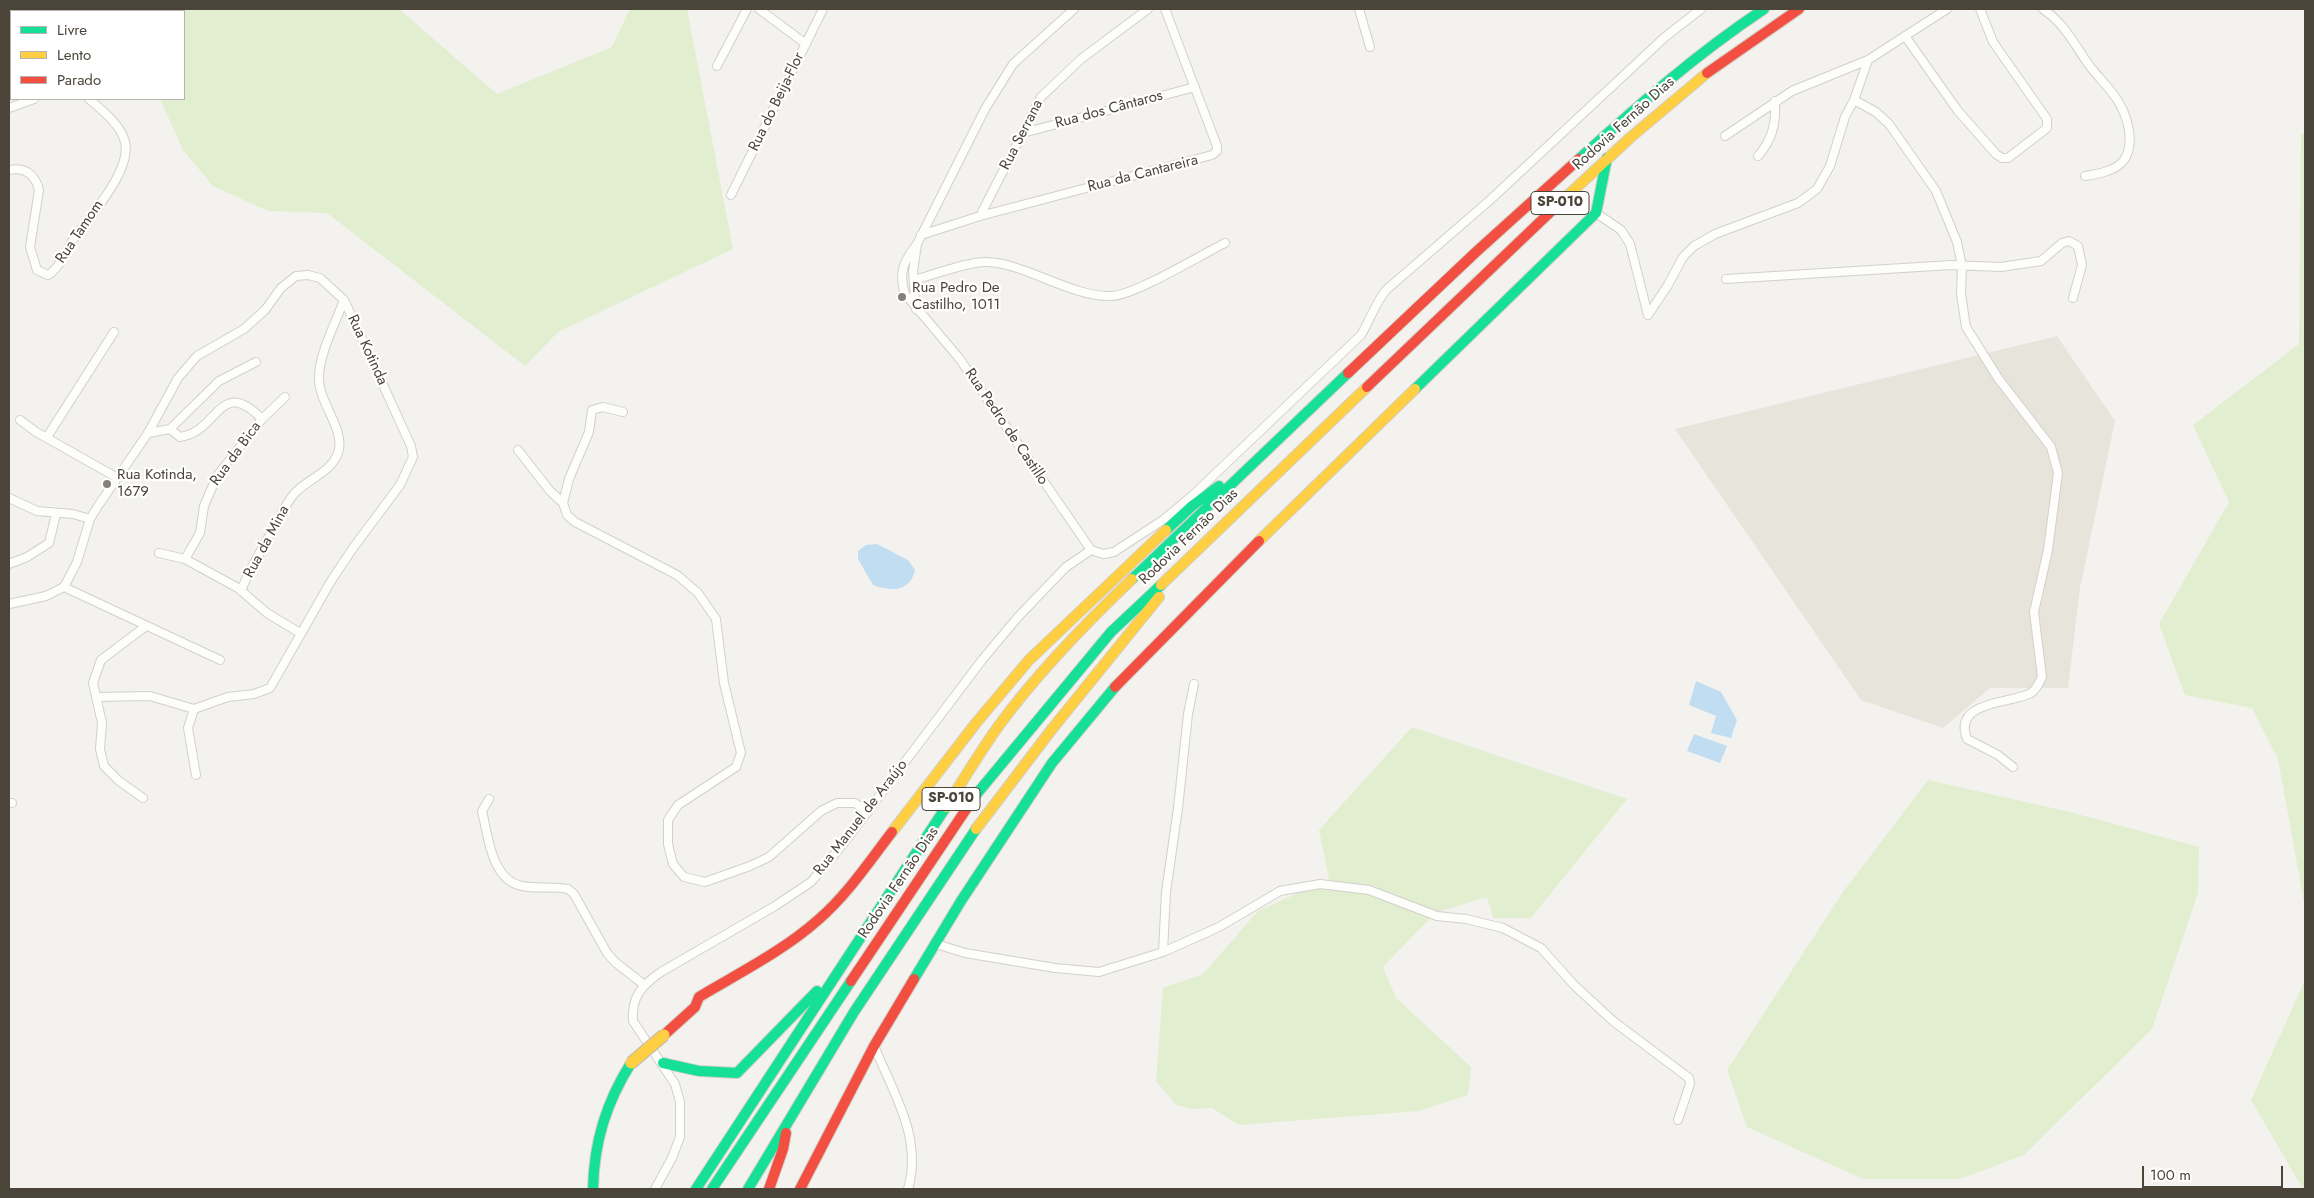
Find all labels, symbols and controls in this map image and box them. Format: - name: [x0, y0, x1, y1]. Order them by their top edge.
- legend: [10, 10, 185, 100]
- text: Livre: [57, 19, 87, 41]
- text: Lento: [57, 44, 91, 66]
- street label: Rua do Beija-Flor: [745, 50, 809, 154]
- text: Parado: [57, 69, 101, 91]
- street label: Rodovia Fernão Dias: [1570, 74, 1678, 174]
- street label: Rua dos Cântaros: [1053, 87, 1165, 133]
- street label: Rua Serrana: [997, 97, 1047, 173]
- street label: Rua da Cantareira: [1086, 152, 1200, 196]
- road number: SP-010: [1531, 192, 1589, 214]
- street label: Rua Tamom: [52, 197, 108, 267]
- place label: Rua Pedro De Castilho, 1011: [912, 279, 1000, 314]
- marker: Rua Pedro De Castilho, 1011: [896, 291, 908, 303]
- street label: Rua Kotinda: [343, 312, 391, 388]
- street label: Rua Pedro de Castillo: [960, 365, 1052, 489]
- street label: Rua da Bica: [207, 418, 265, 490]
- place label: Rua Kotinda, 1679: [117, 466, 197, 501]
- marker: Rua Kotinda, 1679: [101, 478, 113, 490]
- street label: Rodovia Fernão Dias: [1136, 485, 1242, 589]
- street label: Rua da Mina: [240, 503, 294, 581]
- street label: Rua Manuel de Araújo: [810, 757, 912, 879]
- road number: SP-010: [922, 788, 980, 811]
- street label: Rodovia Fernão Dias: [855, 824, 943, 942]
- scale bar: [2144, 1156, 2285, 1188]
- text: 100 m: [2150, 1164, 2191, 1186]

